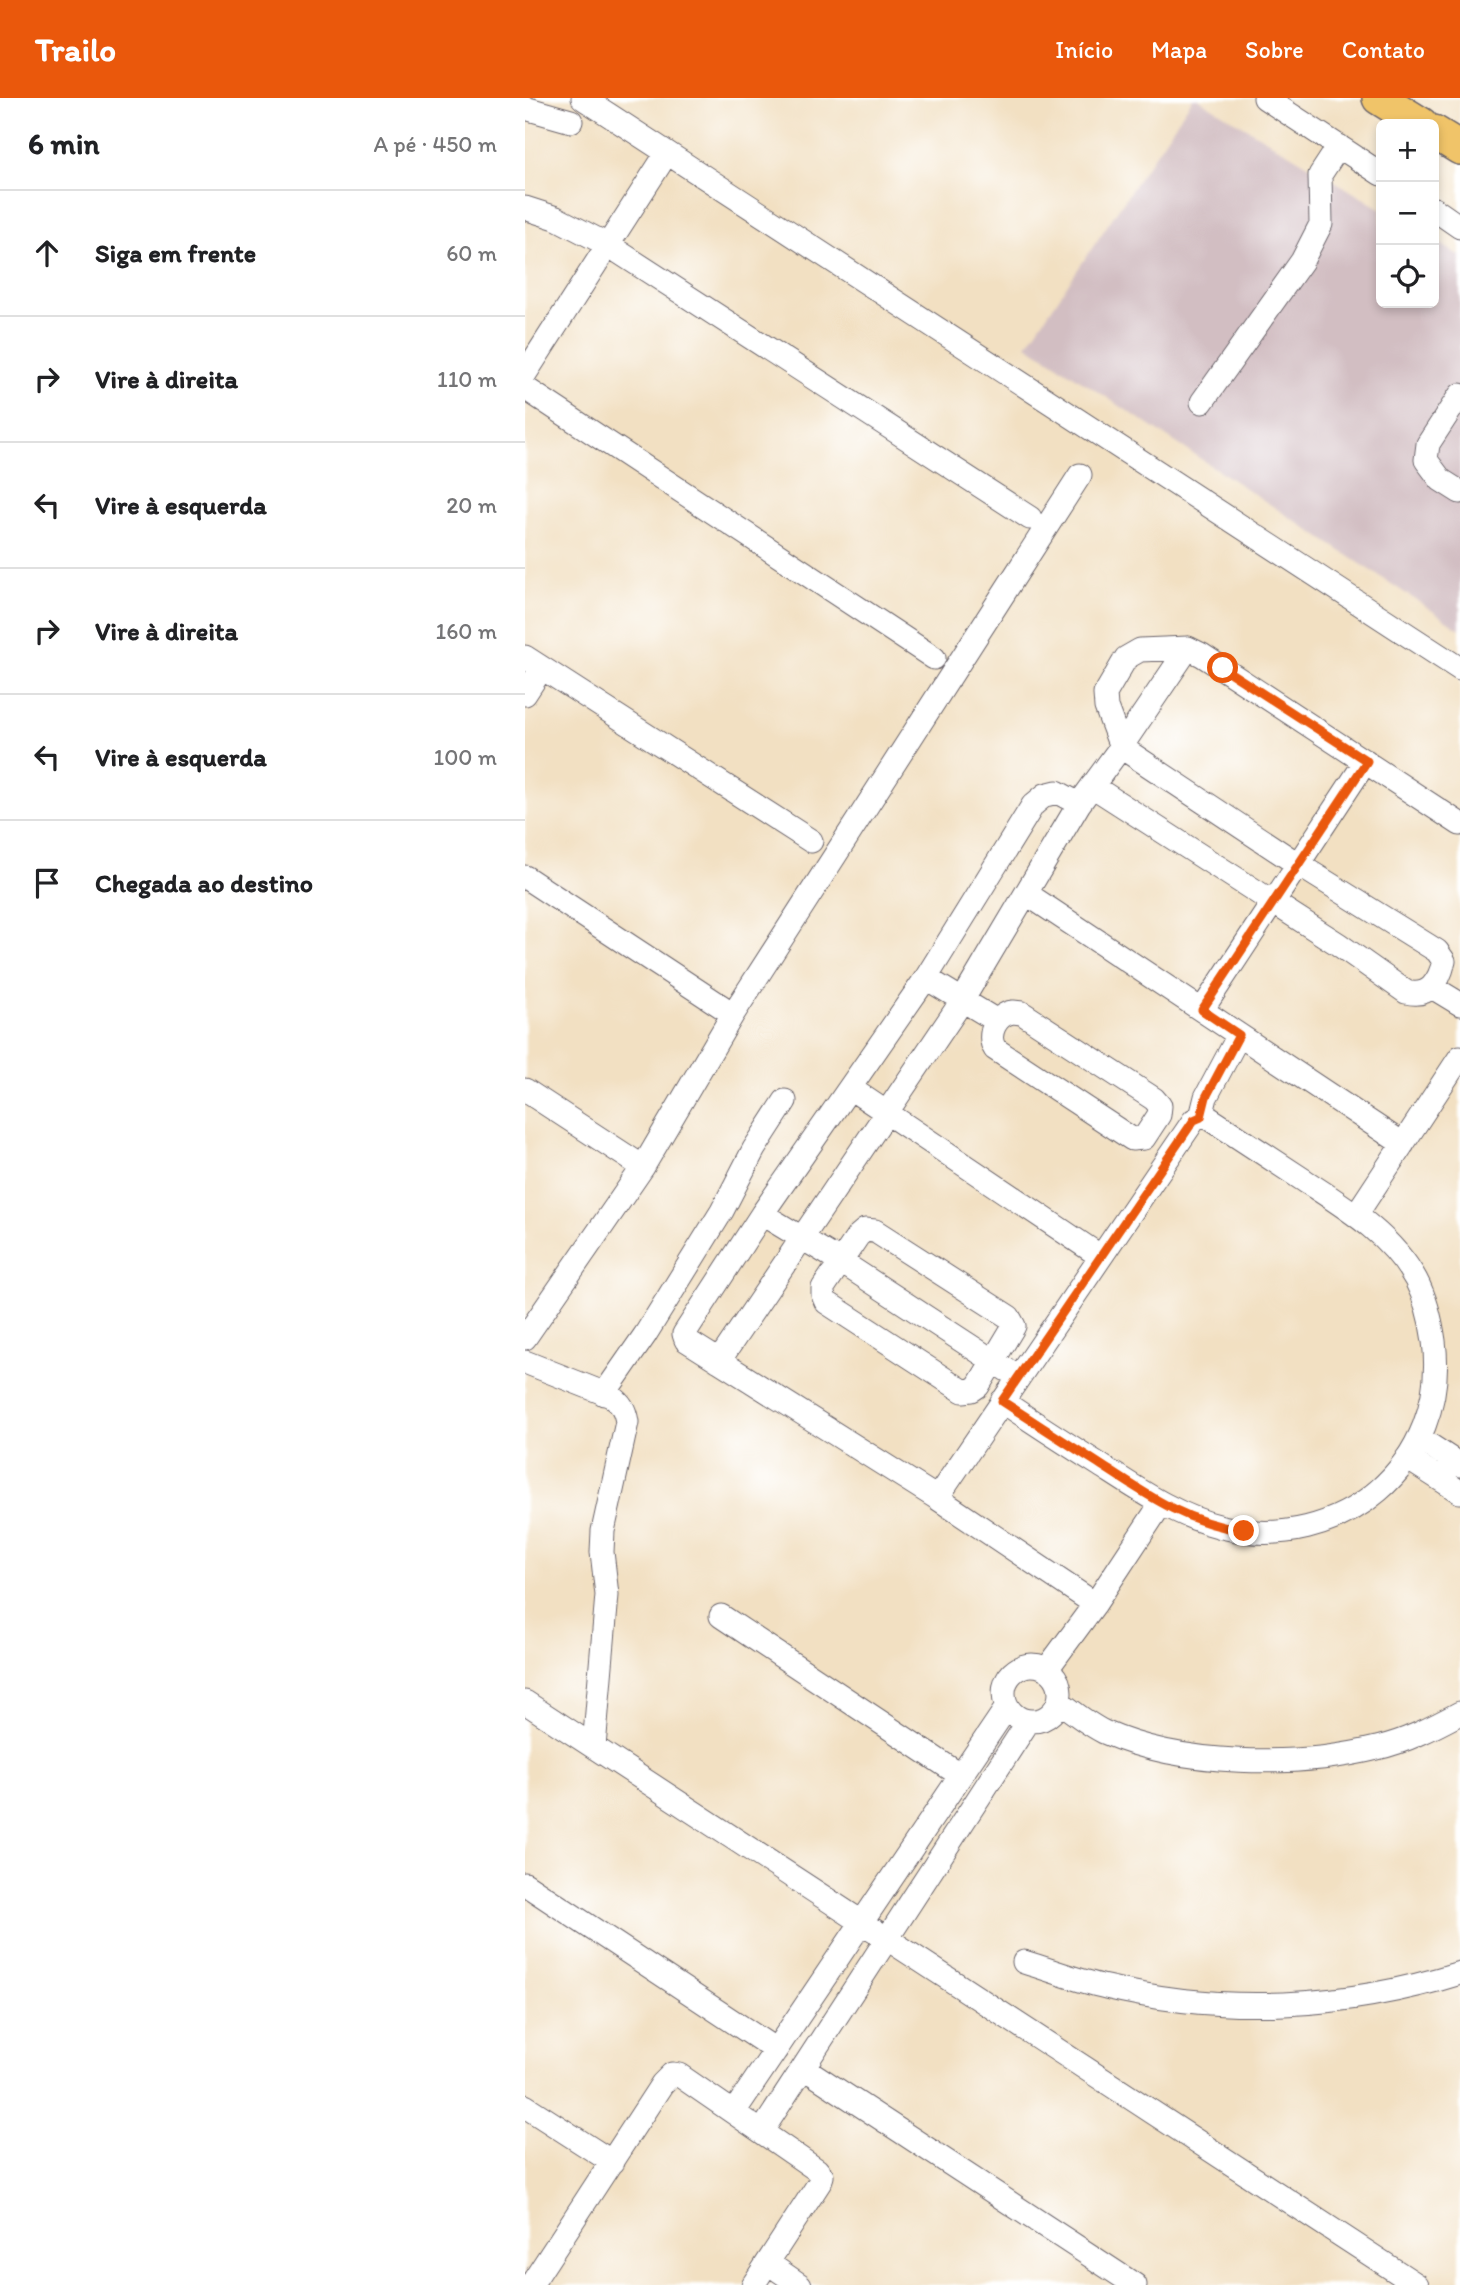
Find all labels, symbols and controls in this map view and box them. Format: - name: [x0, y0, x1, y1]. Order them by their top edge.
- text: Trailo: [35, 30, 116, 69]
- text: Início: [1055, 35, 1113, 64]
- text: Mapa: [1151, 35, 1207, 64]
- text: Sobre: [1245, 35, 1304, 64]
- text: Contato: [1342, 35, 1425, 64]
- map controls: [1376, 119, 1439, 308]
- button: +: [1376, 119, 1439, 182]
- text: 6 min: [28, 125, 100, 162]
- text: A pé · 450 m: [374, 130, 497, 158]
- button: −: [1376, 182, 1439, 245]
- icon: ahead: [28, 234, 66, 272]
- text: Siga em frente: [95, 237, 256, 269]
- text: 60 m: [446, 239, 497, 267]
- button: locate: [1376, 245, 1439, 308]
- icon: right: [28, 360, 66, 398]
- text: Vire à direita: [95, 363, 238, 395]
- text: 110 m: [437, 365, 497, 393]
- icon: left: [28, 486, 66, 524]
- text: Vire à esquerda: [95, 489, 267, 521]
- text: 20 m: [446, 491, 497, 519]
- icon: right: [28, 612, 66, 650]
- text: Vire à direita: [95, 615, 238, 647]
- text: 160 m: [435, 617, 497, 645]
- route start: [1207, 652, 1238, 683]
- icon: left: [28, 738, 66, 776]
- text: Vire à esquerda: [95, 741, 267, 773]
- text: 100 m: [433, 743, 497, 771]
- icon: arrive: [28, 864, 66, 902]
- text: Chegada ao destino: [95, 867, 313, 899]
- route end: [1228, 1515, 1259, 1546]

